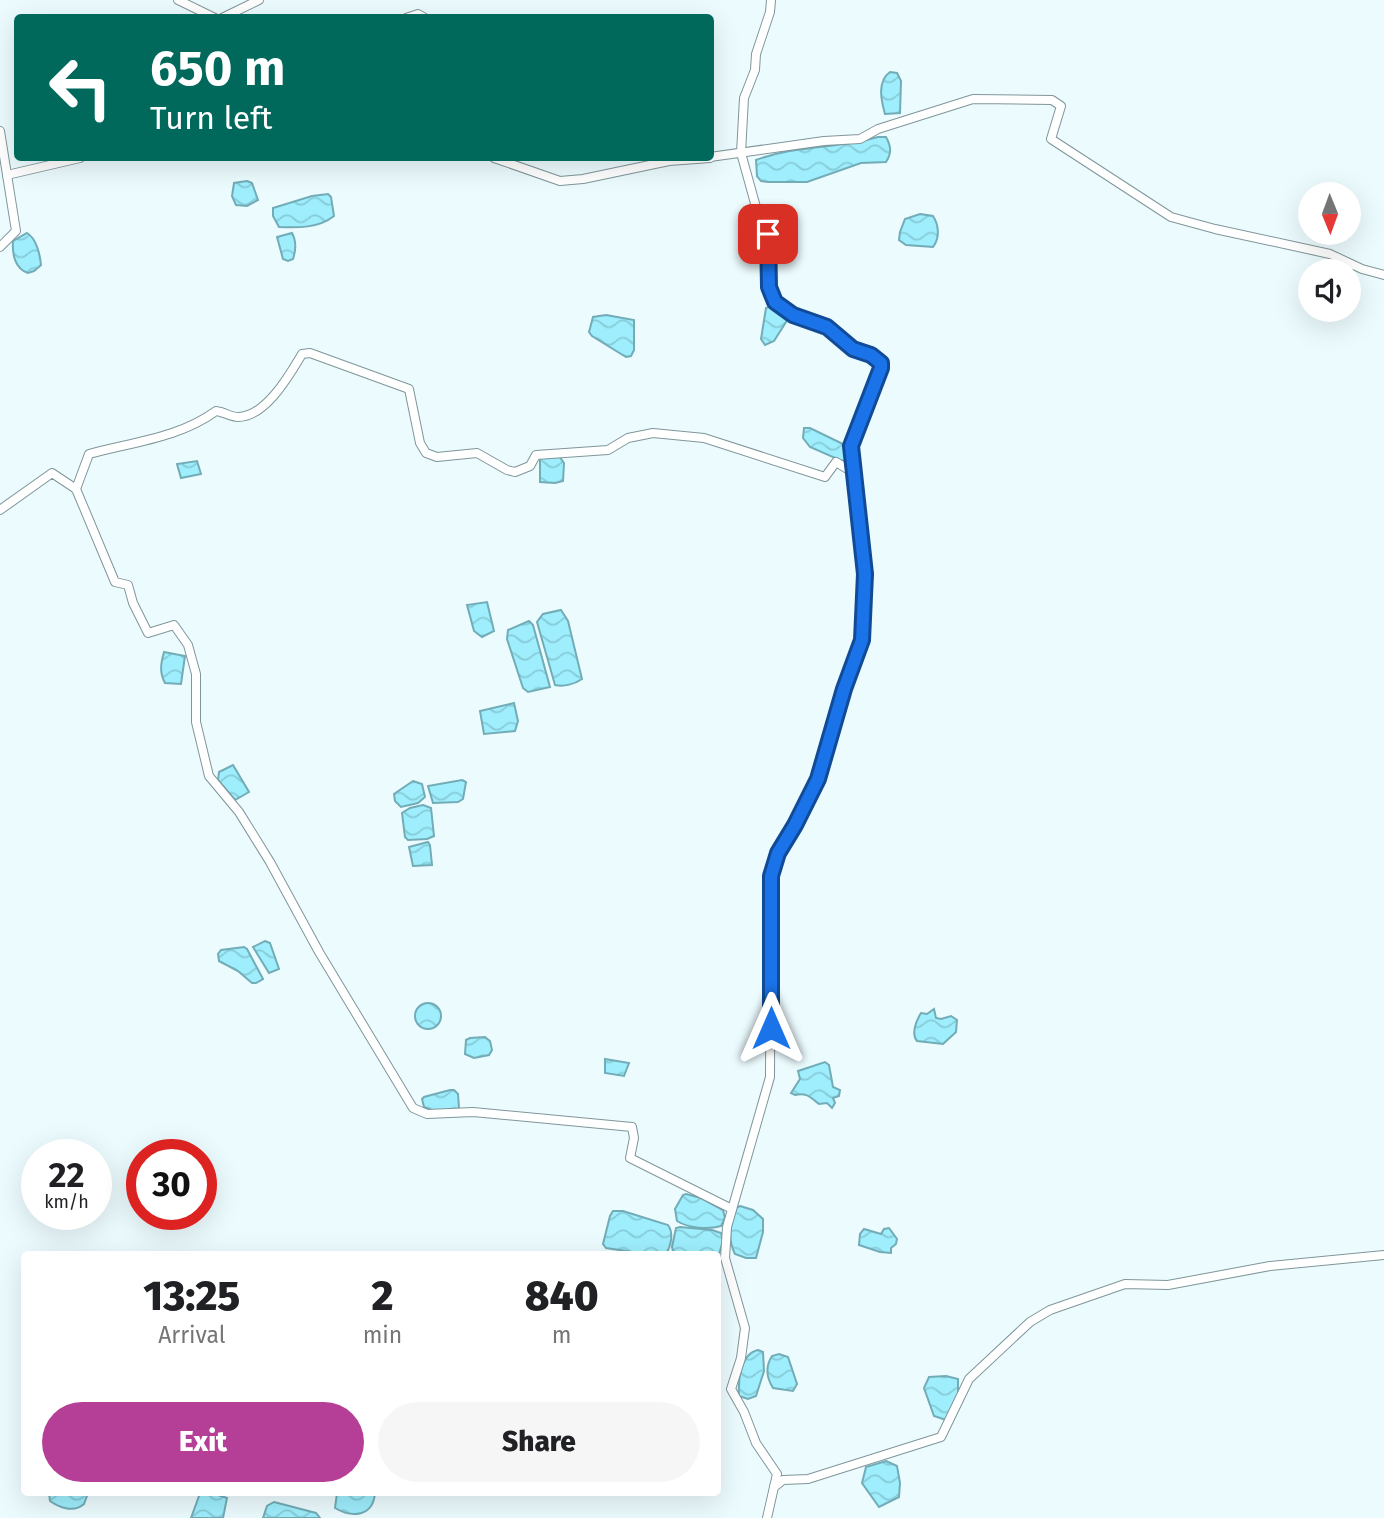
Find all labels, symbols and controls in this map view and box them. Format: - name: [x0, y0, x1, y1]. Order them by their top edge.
- text: 650 m: [150, 39, 285, 98]
- icon: left: [35, 42, 126, 133]
- text: Turn left: [150, 99, 272, 137]
- north arrow: [1298, 182, 1362, 245]
- map controls: [1298, 182, 1361, 322]
- pin: [738, 204, 798, 264]
- icon: arrive: [749, 215, 787, 253]
- button: sound: [1298, 259, 1361, 322]
- position arrow: [734, 991, 808, 1065]
- speed limit sign: 30: [126, 1139, 217, 1230]
- text: 22: [48, 1154, 85, 1196]
- text: km/h: [44, 1191, 89, 1213]
- text: 13:25: [143, 1271, 240, 1321]
- text: 2: [372, 1271, 393, 1321]
- text: 840: [525, 1271, 599, 1321]
- text: Arrival: [158, 1321, 226, 1349]
- text: min: [363, 1321, 402, 1349]
- text: m: [552, 1321, 572, 1349]
- button: Exit: [42, 1402, 364, 1482]
- button: Share: [378, 1402, 700, 1482]

